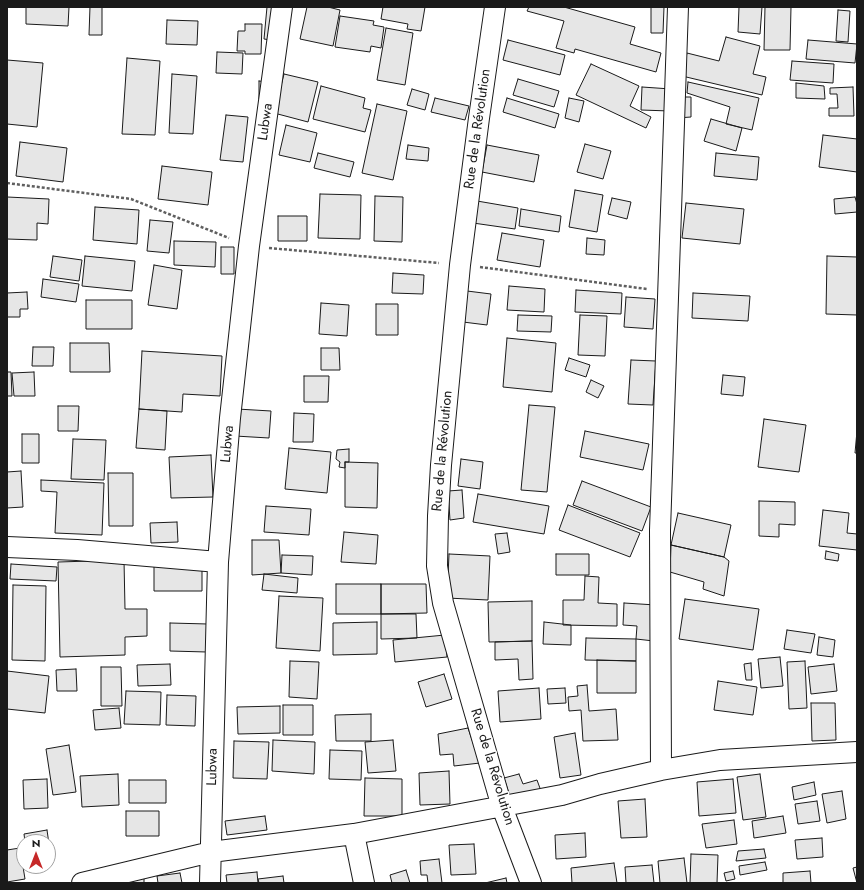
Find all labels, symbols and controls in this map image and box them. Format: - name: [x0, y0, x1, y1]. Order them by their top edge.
- street label: Rue de la Révolution: [461, 68, 495, 190]
- street label: Lubwa: [255, 102, 277, 142]
- street label: Rue de la Révolution: [429, 390, 457, 512]
- street label: Lubwa: [218, 425, 238, 463]
- street label: Rue de la Révolution: [466, 707, 518, 827]
- street label: Lubwa: [204, 748, 222, 786]
- north arrow: [16, 834, 56, 874]
- text: N: [32, 835, 40, 851]

